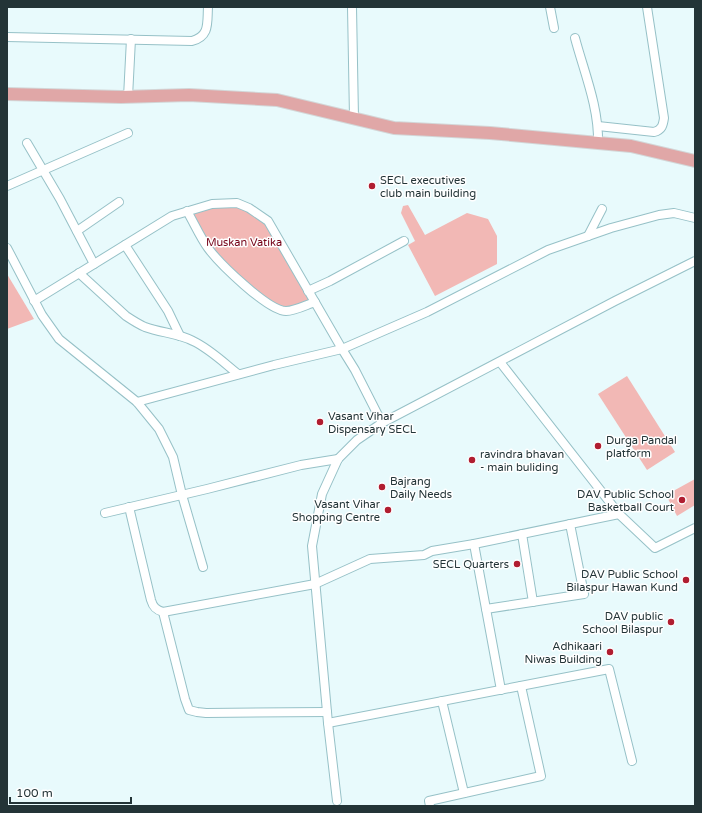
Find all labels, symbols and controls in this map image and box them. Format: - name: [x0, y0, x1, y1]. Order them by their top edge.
- place label: SECL executives club main building: [380, 174, 476, 200]
- marker: SECL executives club main building: [367, 181, 377, 191]
- park label: Muskan Vatika: [206, 236, 282, 249]
- place label: Vasant Vihar Dispensary SECL: [328, 410, 417, 436]
- marker: Vasant Vihar Dispensary SECL: [315, 417, 325, 427]
- place label: Durga Pandal platform: [606, 434, 677, 460]
- marker: Durga Pandal platform: [593, 441, 603, 451]
- place label: ravindra bhavan - main buliding: [480, 448, 564, 474]
- marker: ravindra bhavan - main buliding: [467, 455, 477, 465]
- place label: Bajrang Daily Needs: [390, 475, 452, 501]
- marker: Bajrang Daily Needs: [377, 482, 387, 492]
- place label: DAV Public School Basketball Court: [577, 488, 674, 514]
- marker: DAV Public School Basketball Court: [677, 495, 687, 505]
- place label: Vasant Vihar Shopping Centre: [292, 498, 381, 524]
- marker: Vasant Vihar Shopping Centre: [383, 505, 393, 515]
- place label: SECL Quarters: [433, 558, 509, 571]
- marker: SECL Quarters: [512, 559, 522, 569]
- place label: DAV Public School Bilaspur Hawan Kund: [566, 568, 678, 594]
- marker: DAV Public School Bilaspur Hawan Kund: [681, 575, 691, 585]
- place label: DAV public School Bilaspur: [582, 610, 664, 636]
- marker: DAV public School Bilaspur: [666, 617, 676, 627]
- place label: Adhikaari Niwas Building: [525, 640, 602, 666]
- marker: Adhikaari Niwas Building: [605, 647, 615, 657]
- scale bar: [10, 779, 131, 805]
- text: 100 m: [16, 786, 53, 800]

